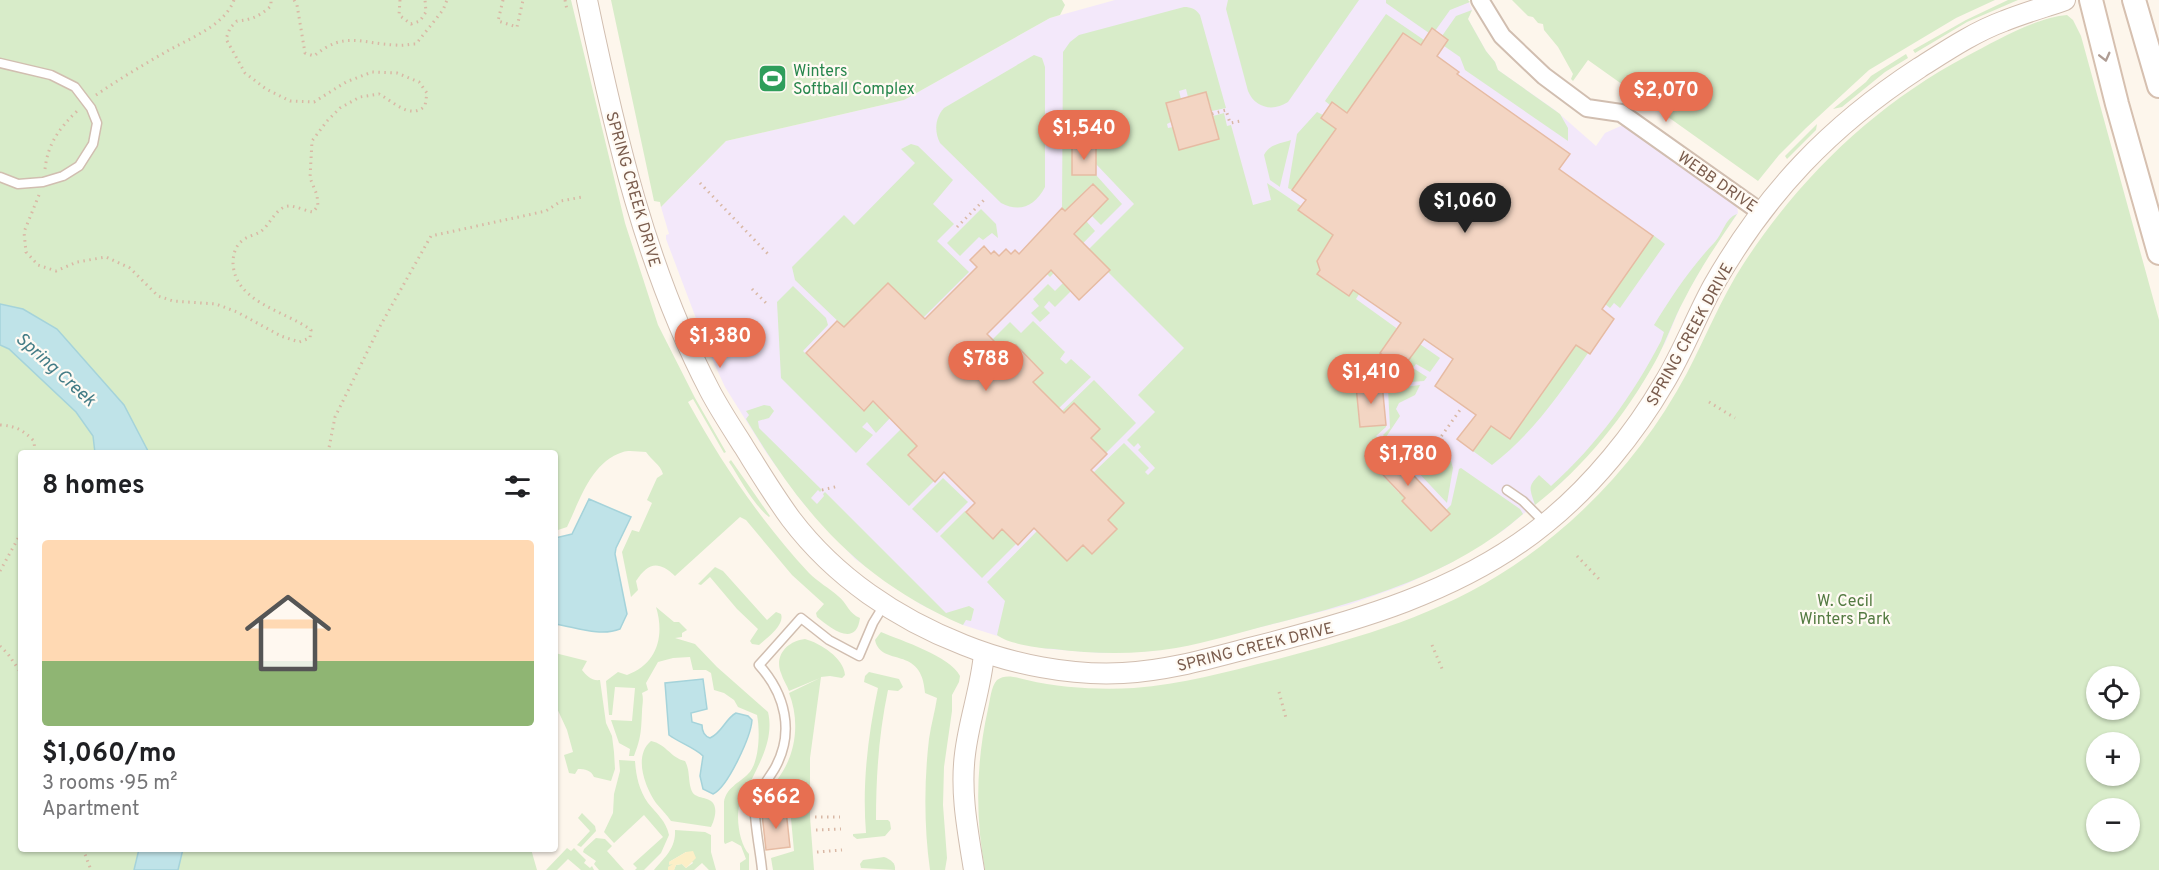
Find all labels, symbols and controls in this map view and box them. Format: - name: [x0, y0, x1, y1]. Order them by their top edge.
- one-way arrow: [2098, 52, 2111, 62]
- place label: Winters Softball Complex: [793, 62, 915, 100]
- sports icon: Winters Softball Complex: [756, 63, 788, 95]
- pin: $2,070: [1617, 72, 1715, 123]
- text: $2,070: [1633, 78, 1699, 104]
- street label: SPRING CREEK DRIVE: [600, 110, 664, 270]
- pin: $1,540: [1035, 110, 1133, 161]
- text: $1,540: [1052, 116, 1116, 142]
- street label: WEBB DRIVE: [1673, 148, 1761, 218]
- pin: $1,060: [1416, 183, 1514, 234]
- text: $1,060: [1433, 189, 1497, 215]
- street label: SPRING CREEK DRIVE: [1643, 260, 1738, 410]
- pin: $1,380: [671, 318, 769, 369]
- text: $1,380: [689, 324, 751, 350]
- water label: Spring Creek: [10, 328, 101, 413]
- pin: $788: [950, 341, 1022, 392]
- text: $788: [962, 347, 1010, 373]
- pin: $1,410: [1322, 354, 1420, 405]
- text: $1,410: [1341, 360, 1401, 386]
- pin: $1,780: [1359, 436, 1457, 487]
- text: $1,780: [1378, 442, 1438, 468]
- text: 8 homes: [42, 470, 145, 503]
- icon: filters: [501, 470, 534, 503]
- icon: home: [234, 579, 342, 687]
- park label: W. Cecil Winters Park: [1799, 592, 1891, 630]
- street label: SPRING CREEK DRIVE: [1175, 619, 1336, 677]
- map controls: [2086, 666, 2140, 852]
- button: locate: [2086, 666, 2140, 720]
- button: +: [2086, 732, 2140, 786]
- text: $1,060/mo: [42, 738, 176, 771]
- text: 3 rooms · 95 m²: [42, 771, 178, 797]
- pin: $662: [740, 779, 812, 830]
- text: $662: [752, 785, 800, 811]
- text: Apartment: [42, 797, 140, 823]
- button: −: [2086, 798, 2140, 852]

